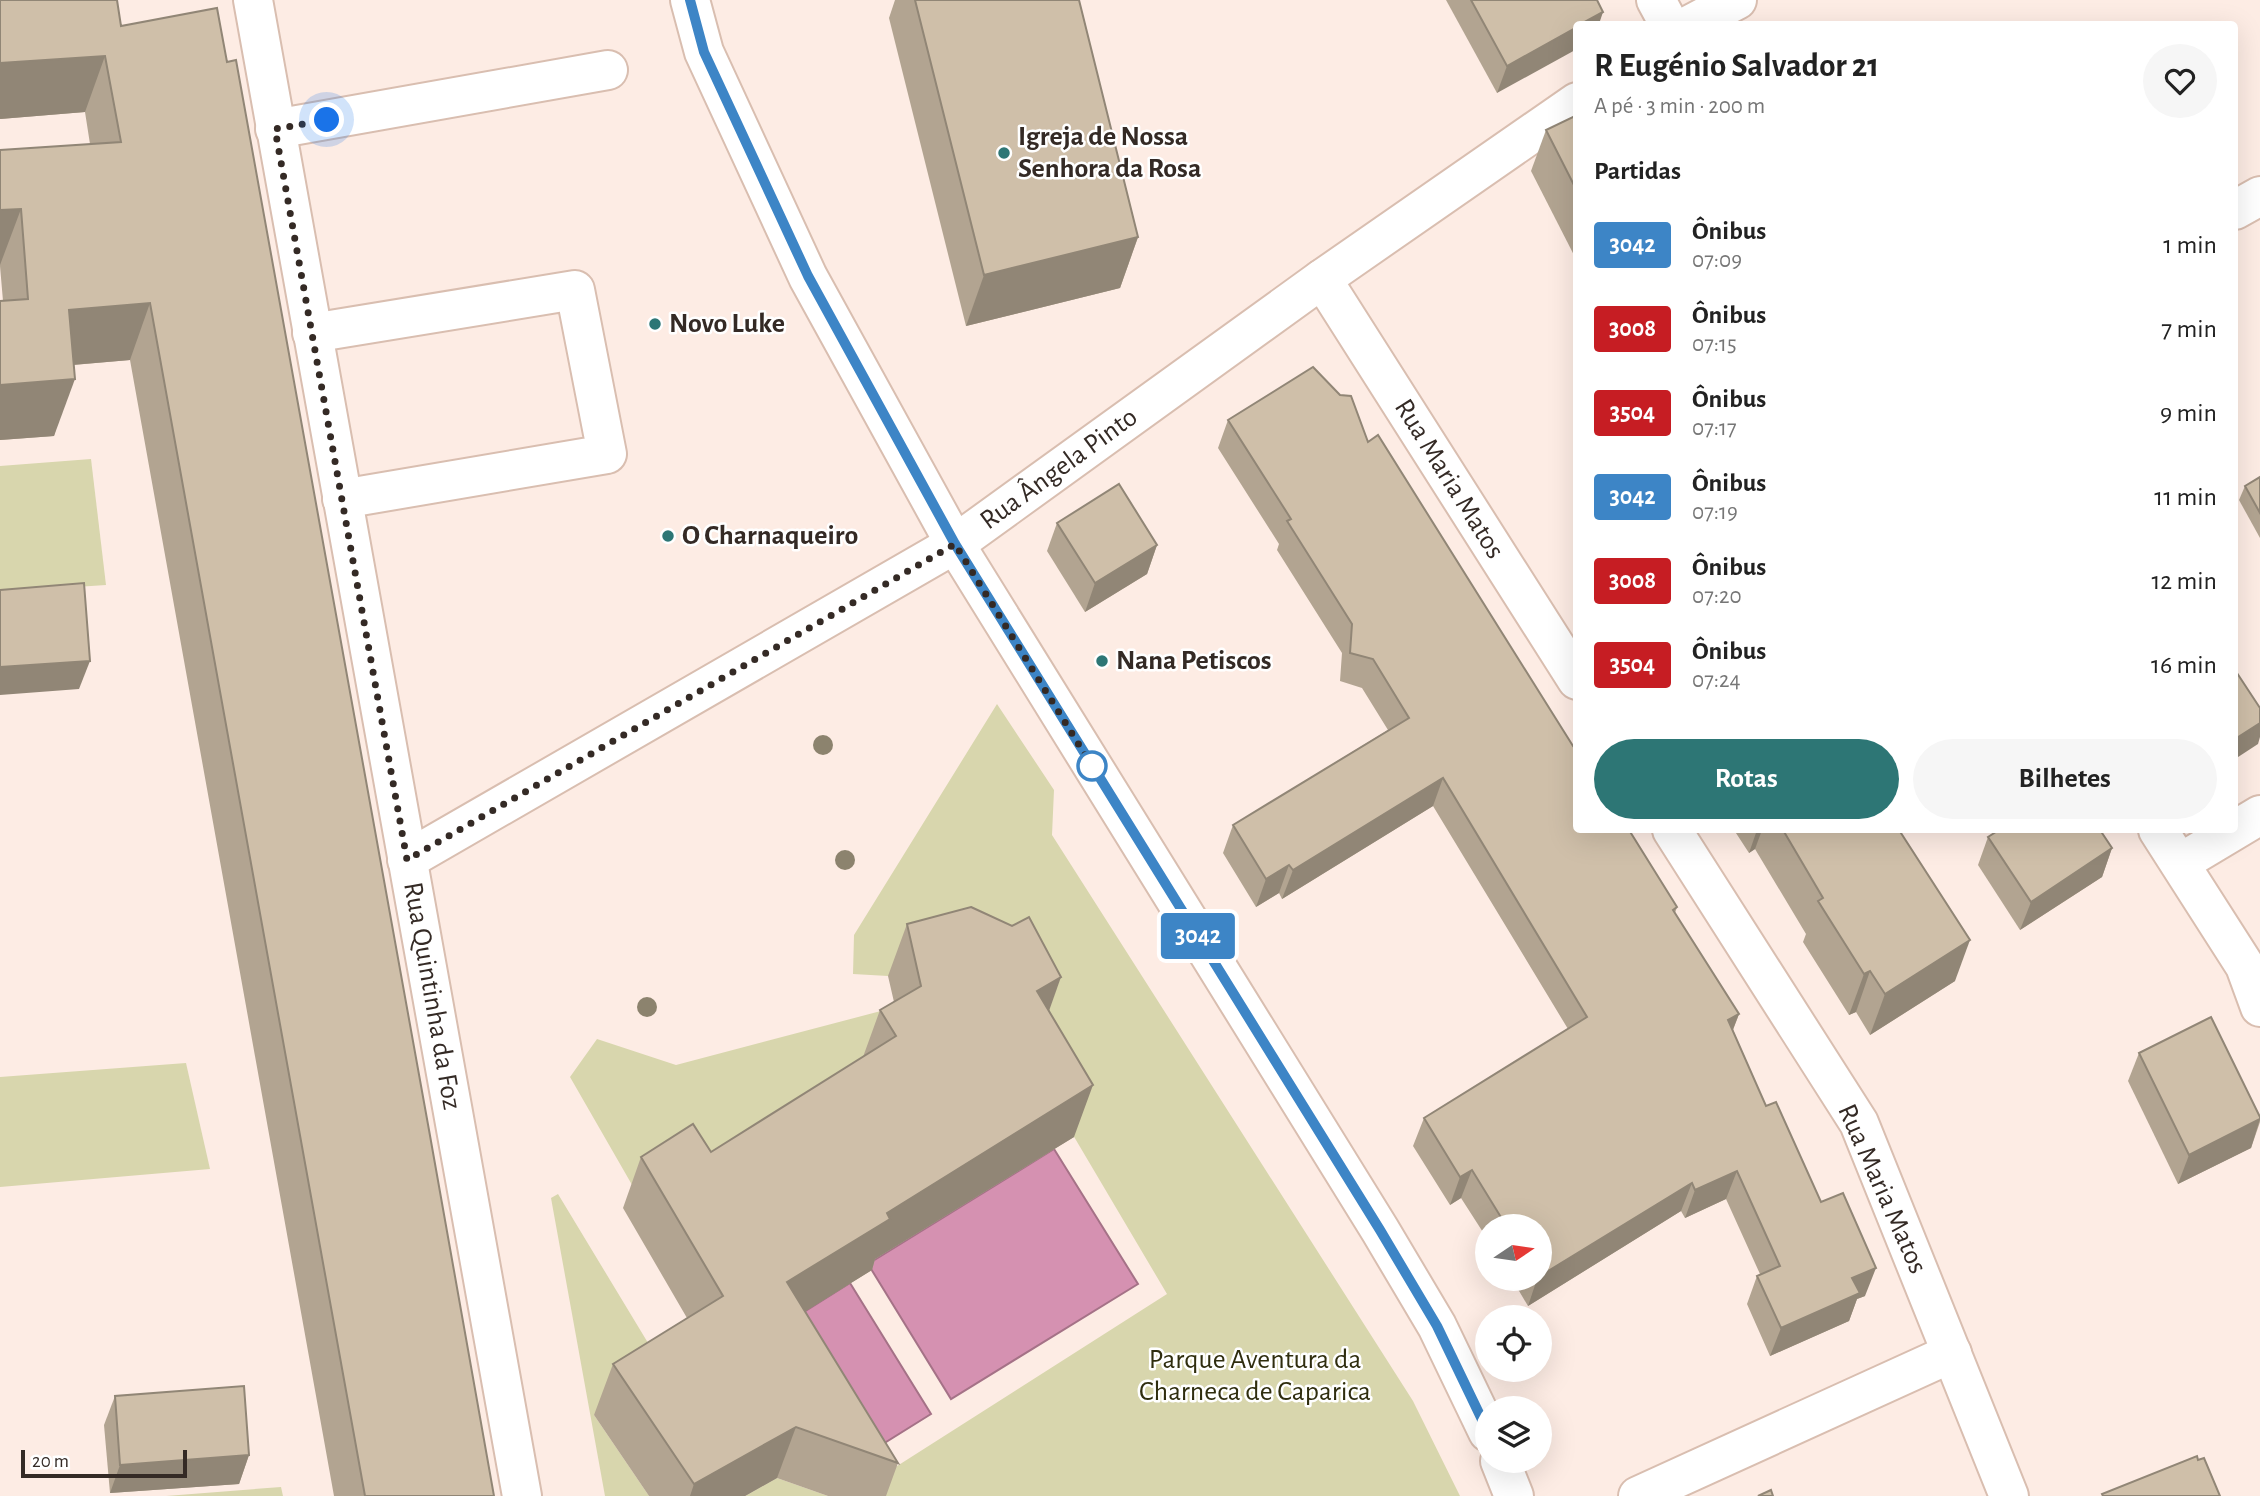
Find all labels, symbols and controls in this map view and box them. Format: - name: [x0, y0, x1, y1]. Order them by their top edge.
- button: heart: [2143, 44, 2217, 118]
- text: R Eugénio Salvador 21: [1594, 50, 1879, 83]
- text: A pé · 3 min · 200 m: [1594, 95, 1765, 118]
- your location: [309, 102, 344, 137]
- place label: Igreja de Nossa Senhora da Rosa: [1018, 123, 1201, 183]
- marker: Igreja de Nossa Senhora da Rosa: [996, 145, 1012, 161]
- text: Partidas: [1594, 158, 1681, 184]
- text: Ônibus: [1692, 218, 1766, 244]
- text: 1 min: [2163, 232, 2217, 258]
- text: 3042: [1609, 233, 1656, 257]
- text: 07:09: [1692, 249, 1742, 272]
- text: Ônibus: [1692, 302, 1766, 328]
- place label: Novo Luke: [669, 310, 785, 338]
- marker: Novo Luke: [647, 316, 663, 332]
- text: 7 min: [2161, 316, 2217, 342]
- text: 3008: [1609, 317, 1656, 341]
- text: 07:15: [1692, 333, 1737, 356]
- text: Ônibus: [1692, 386, 1766, 412]
- street label: Rua Maria Matos: [1389, 394, 1509, 564]
- text: 9 min: [2160, 400, 2217, 426]
- street label: Rua Ângela Pinto: [974, 401, 1143, 535]
- text: 3504: [1610, 401, 1655, 425]
- text: 07:17: [1692, 417, 1737, 440]
- text: Ônibus: [1692, 470, 1766, 496]
- text: 11 min: [2154, 484, 2217, 510]
- text: 3042: [1609, 485, 1656, 509]
- text: 07:19: [1692, 501, 1738, 524]
- place label: O Charnaqueiro: [682, 522, 858, 550]
- marker: O Charnaqueiro: [660, 528, 676, 544]
- text: Ônibus: [1692, 554, 1766, 580]
- text: 12 min: [2151, 568, 2217, 594]
- text: 3008: [1609, 569, 1656, 593]
- text: 07:20: [1692, 585, 1742, 608]
- text: Ônibus: [1692, 638, 1766, 664]
- place label: Nana Petiscos: [1116, 647, 1272, 675]
- text: 16 min: [2151, 652, 2217, 678]
- marker: Nana Petiscos: [1094, 653, 1110, 669]
- text: 3504: [1610, 653, 1655, 677]
- text: 07:24: [1692, 669, 1741, 692]
- button: Rotas: [1594, 739, 1899, 819]
- button: Bilhetes: [1913, 739, 2217, 819]
- unlabelled marker: [1077, 751, 1107, 781]
- street label: Rua Quintinha da Foz: [398, 880, 466, 1112]
- line badge: 3042: [1149, 913, 1247, 959]
- text: 3042: [1175, 924, 1221, 948]
- street label: Rua Maria Matos: [1832, 1100, 1932, 1278]
- north arrow: [1475, 1214, 1552, 1292]
- map controls: [1475, 1214, 1552, 1473]
- button: locate: [1475, 1305, 1552, 1382]
- park label: Parque Aventura da Charneca de Caparica: [1139, 1346, 1371, 1406]
- button: layers: [1475, 1396, 1552, 1473]
- scale bar: [21, 1447, 187, 1479]
- text: 20 m: [32, 1452, 69, 1471]

